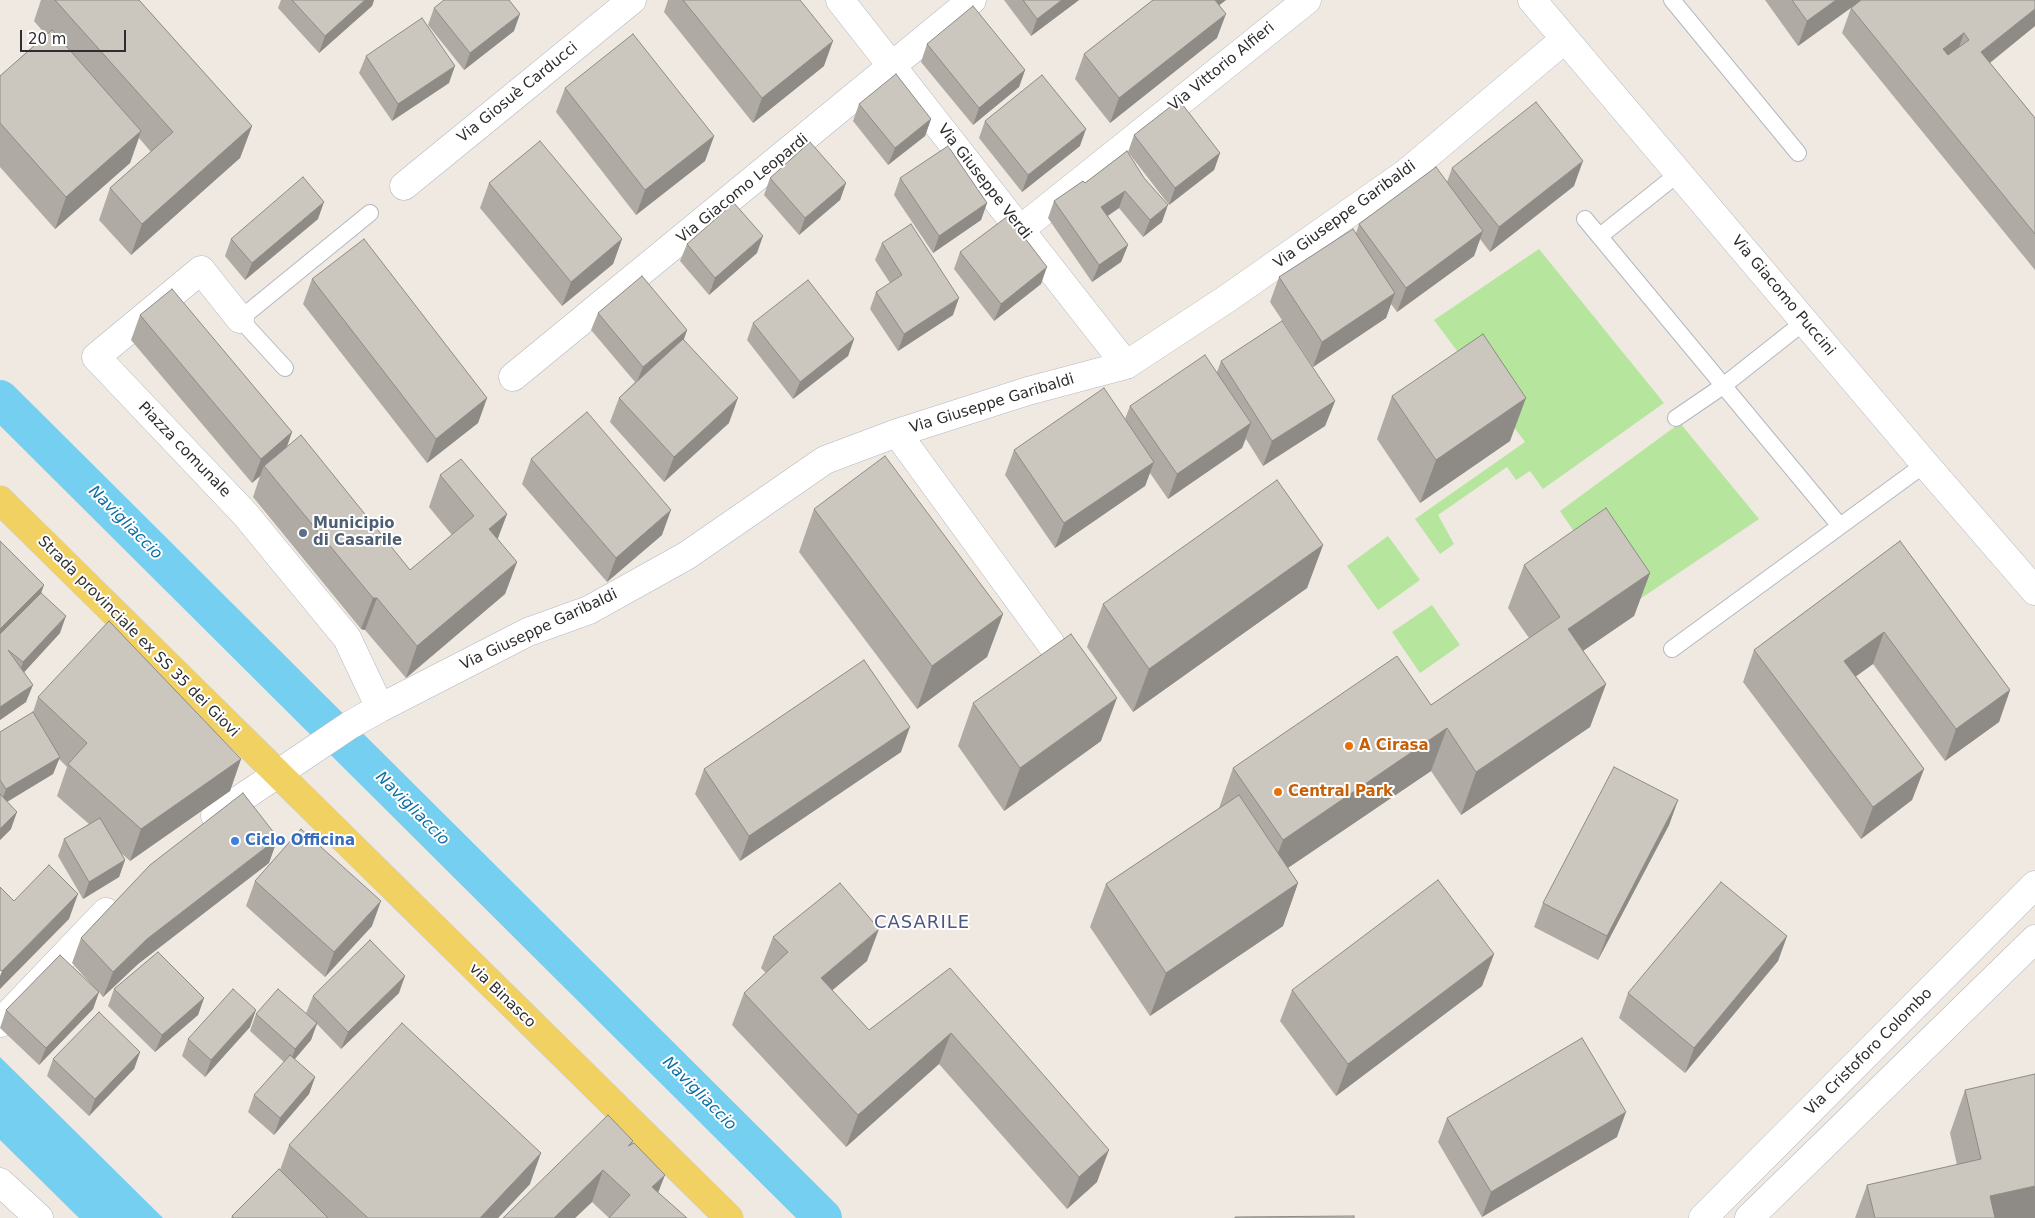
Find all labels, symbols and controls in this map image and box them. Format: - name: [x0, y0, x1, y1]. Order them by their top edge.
- street label: Via Vittorio Alfieri: [1166, 19, 1278, 115]
- scale bar: [22, 20, 129, 52]
- text: 20 m: [28, 30, 66, 48]
- street label: Via Giosuè Carducci: [454, 39, 582, 147]
- street label: Via Giuseppe Verdi: [933, 121, 1035, 243]
- street label: Via Giacomo Leopardi: [674, 130, 812, 248]
- street label: Via Giuseppe Garibaldi: [1270, 157, 1420, 273]
- street label: Via Giacomo Puccini: [1727, 232, 1839, 360]
- street label: Via Giuseppe Garibaldi: [908, 370, 1076, 438]
- street label: Piazza comunale: [134, 399, 234, 501]
- water label: Navigliaccio: [84, 482, 166, 564]
- place label: Municipio di Casarile: [313, 515, 402, 550]
- marker: Municipio di Casarile: [297, 527, 309, 539]
- street label: Strada provinciale ex SS 35 dei Giovi: [34, 533, 242, 741]
- street label: Via Giuseppe Garibaldi: [458, 586, 620, 674]
- place label: A Cirasa: [1359, 737, 1429, 755]
- marker: A Cirasa: [1343, 740, 1355, 752]
- water label: Navigliaccio: [371, 768, 453, 850]
- place label: Central Park: [1288, 783, 1393, 801]
- marker: Central Park: [1272, 786, 1284, 798]
- place label: Ciclo Officina: [245, 832, 355, 850]
- marker: Ciclo Officina: [229, 835, 241, 847]
- district label: CASARILE: [873, 912, 971, 934]
- street label: via Binasco: [465, 960, 539, 1032]
- street label: Via Cristoforo Colombo: [1802, 985, 1936, 1119]
- water label: Navigliaccio: [658, 1053, 740, 1135]

